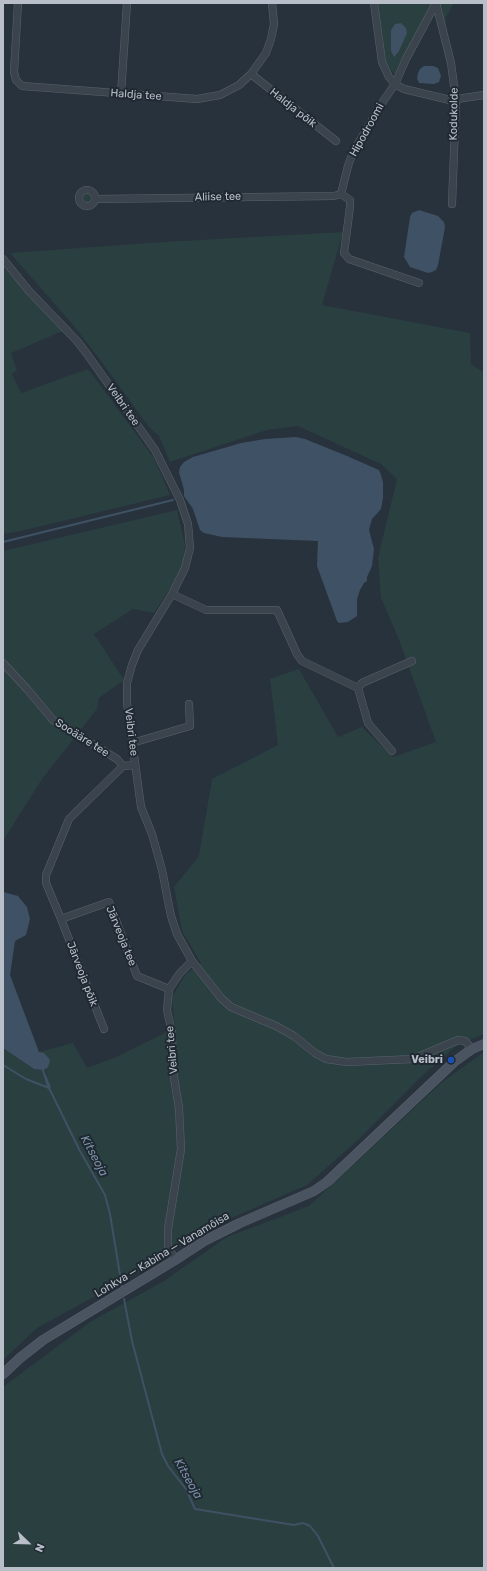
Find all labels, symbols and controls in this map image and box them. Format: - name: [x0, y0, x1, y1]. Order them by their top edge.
- street label: Haldja põik: [267, 86, 319, 130]
- street label: Haldja tee: [110, 87, 162, 103]
- street label: Kodukolde: [447, 87, 461, 141]
- street label: Hipodroomi: [347, 101, 387, 159]
- street label: Aliise tee: [195, 190, 241, 204]
- street label: Veibri tee: [104, 381, 142, 429]
- street label: Veibri tee: [122, 707, 140, 757]
- street label: Sooääre tee: [53, 716, 111, 760]
- street label: Järveoja tee: [103, 904, 139, 968]
- street label: Järveoja põik: [64, 940, 100, 1008]
- street label: Veibri tee: [163, 1025, 181, 1075]
- place label: Veibri: [411, 1053, 443, 1067]
- marker: Veibri: [446, 1055, 456, 1065]
- water label: Kitseoja: [77, 1133, 111, 1179]
- street label: Lohkva — Kabina — Vanamõisa: [92, 1210, 232, 1300]
- water label: Kitseoja: [171, 1456, 205, 1502]
- north arrow: [8, 1523, 48, 1563]
- text: N: [32, 1542, 47, 1554]

